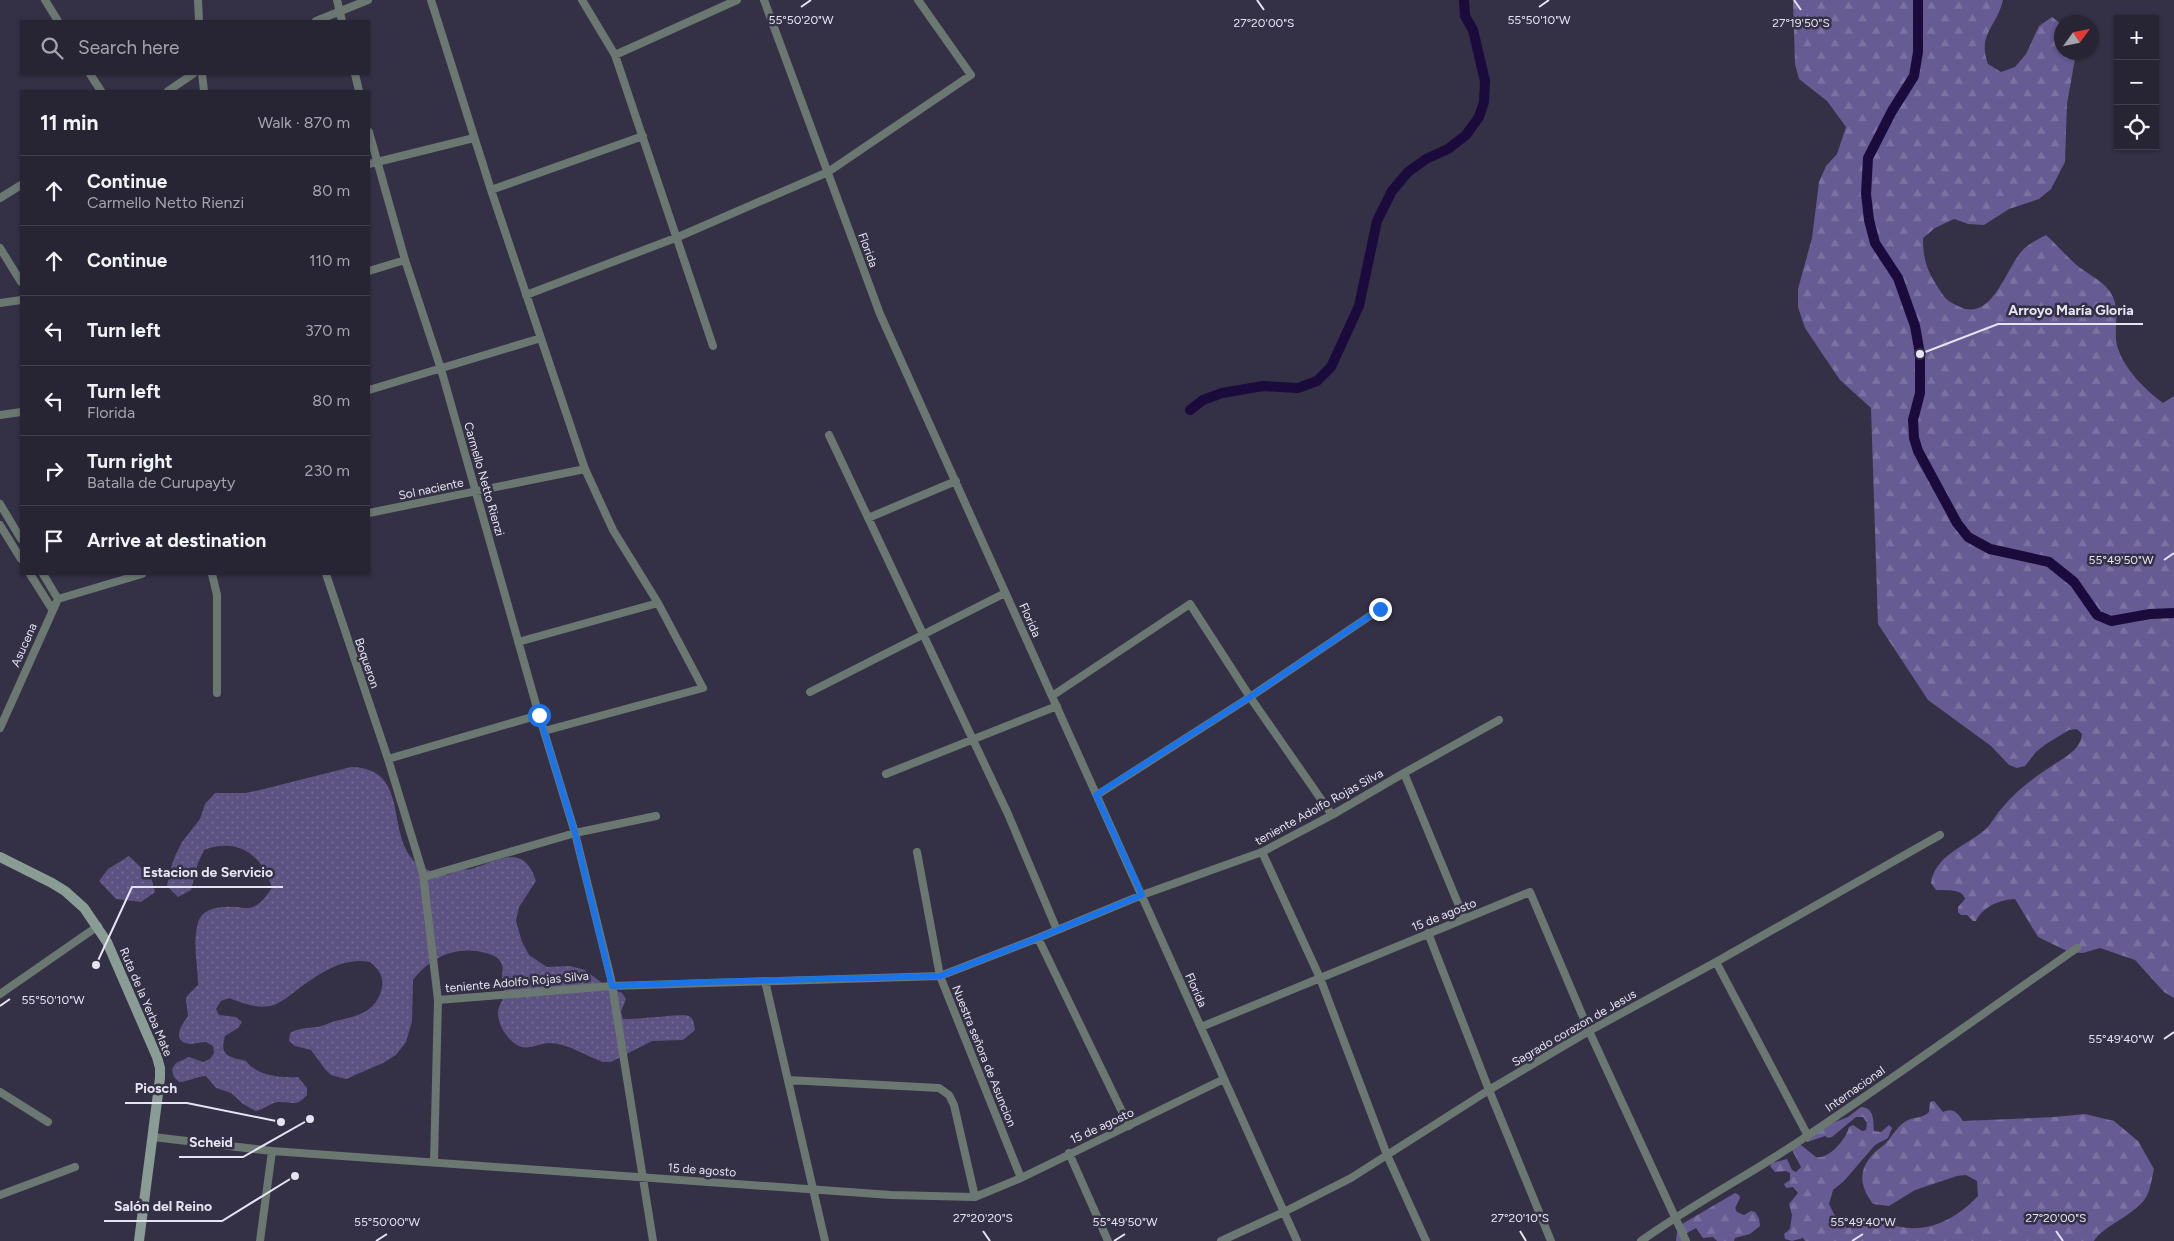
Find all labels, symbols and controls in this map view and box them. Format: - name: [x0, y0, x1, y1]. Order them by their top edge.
- text: 55°50'20"W: [769, 13, 834, 27]
- text: 55°50'10"W: [1507, 13, 1571, 27]
- north arrow: [2054, 15, 2099, 60]
- map controls: [2114, 15, 2159, 150]
- button: +: [2114, 15, 2159, 60]
- text: 27°20'00"S: [1234, 16, 1294, 30]
- text: 27°19'50"S: [1772, 16, 1830, 30]
- search box: [20, 20, 370, 75]
- icon: search: [38, 34, 66, 62]
- text: Search here: [78, 36, 180, 59]
- button: −: [2114, 60, 2159, 105]
- button: locate: [2114, 105, 2159, 150]
- text: 11 min: [40, 110, 98, 135]
- text: Walk · 870 m: [258, 113, 350, 132]
- text: Continue: [87, 170, 167, 193]
- icon: ahead: [40, 177, 68, 205]
- text: 80 m: [312, 181, 350, 200]
- text: Carmello Netto Rienzi: [87, 193, 244, 212]
- street label: Florida: [855, 231, 881, 269]
- icon: ahead: [40, 247, 68, 275]
- text: Continue: [87, 249, 167, 272]
- text: 110 m: [309, 251, 350, 270]
- callout: Arroyo María Gloria: [1998, 295, 2143, 324]
- text: Arroyo María Gloria: [2008, 302, 2134, 319]
- icon: left: [40, 317, 68, 345]
- text: Turn left: [87, 319, 161, 342]
- text: 370 m: [305, 321, 350, 340]
- text: Turn left: [87, 380, 161, 403]
- icon: left: [40, 387, 68, 415]
- text: 80 m: [312, 391, 350, 410]
- text: Florida: [87, 403, 135, 422]
- street label: Carmello Netto Rienzi: [461, 420, 507, 538]
- text: Turn right: [87, 450, 173, 473]
- icon: right: [40, 457, 68, 485]
- text: 230 m: [305, 461, 350, 480]
- text: Batalla de Curupayty: [87, 473, 236, 492]
- street label: Sol naciente: [397, 475, 465, 503]
- icon: arrive: [40, 527, 68, 555]
- text: Arrive at destination: [87, 529, 266, 552]
- text: 55°49'50"W: [2089, 553, 2154, 567]
- route end: [1369, 598, 1392, 621]
- street label: Florida: [1016, 601, 1044, 639]
- street label: Asucena: [8, 621, 40, 669]
- street label: Boqueron: [352, 636, 382, 690]
- route start: [528, 704, 551, 727]
- street label: teniente Adolfo Rojas Silva: [1253, 766, 1385, 848]
- callout: Estacion de Servicio: [132, 858, 283, 887]
- text: Estacion de Servicio: [143, 864, 273, 881]
- street label: 15 de agosto: [1410, 896, 1478, 934]
- street label: Ruta de la Yerba Mate: [117, 946, 175, 1059]
- street label: teniente Adolfo Rojas Silva: [445, 969, 589, 995]
- street label: Florida: [1182, 971, 1210, 1009]
- street label: Nuestra señora de Asuncion: [949, 983, 1019, 1129]
- street label: Sagrado corazon de Jesus: [1509, 986, 1639, 1069]
- text: 55°50'10"W: [21, 993, 85, 1007]
- text: 55°49'40"W: [2088, 1032, 2154, 1046]
- street label: Internacional: [1822, 1063, 1888, 1115]
- callout: Piosch: [125, 1074, 187, 1103]
- text: Piosch: [135, 1080, 177, 1097]
- street label: 15 de agosto: [1068, 1105, 1136, 1147]
- callout: Scheid: [179, 1128, 243, 1157]
- text: Scheid: [189, 1134, 233, 1151]
- street label: 15 de agosto: [667, 1161, 737, 1179]
- callout: Salón del Reino: [104, 1192, 222, 1221]
- text: Salón del Reino: [114, 1198, 212, 1215]
- text: 27°20'20"S: [953, 1211, 1013, 1225]
- text: 27°20'10"S: [1491, 1211, 1549, 1225]
- text: 27°20'00"S: [2026, 1211, 2086, 1225]
- text: 55°50'00"W: [354, 1215, 420, 1229]
- text: 55°49'50"W: [1093, 1215, 1158, 1229]
- text: 55°49'40"W: [1830, 1215, 1896, 1229]

